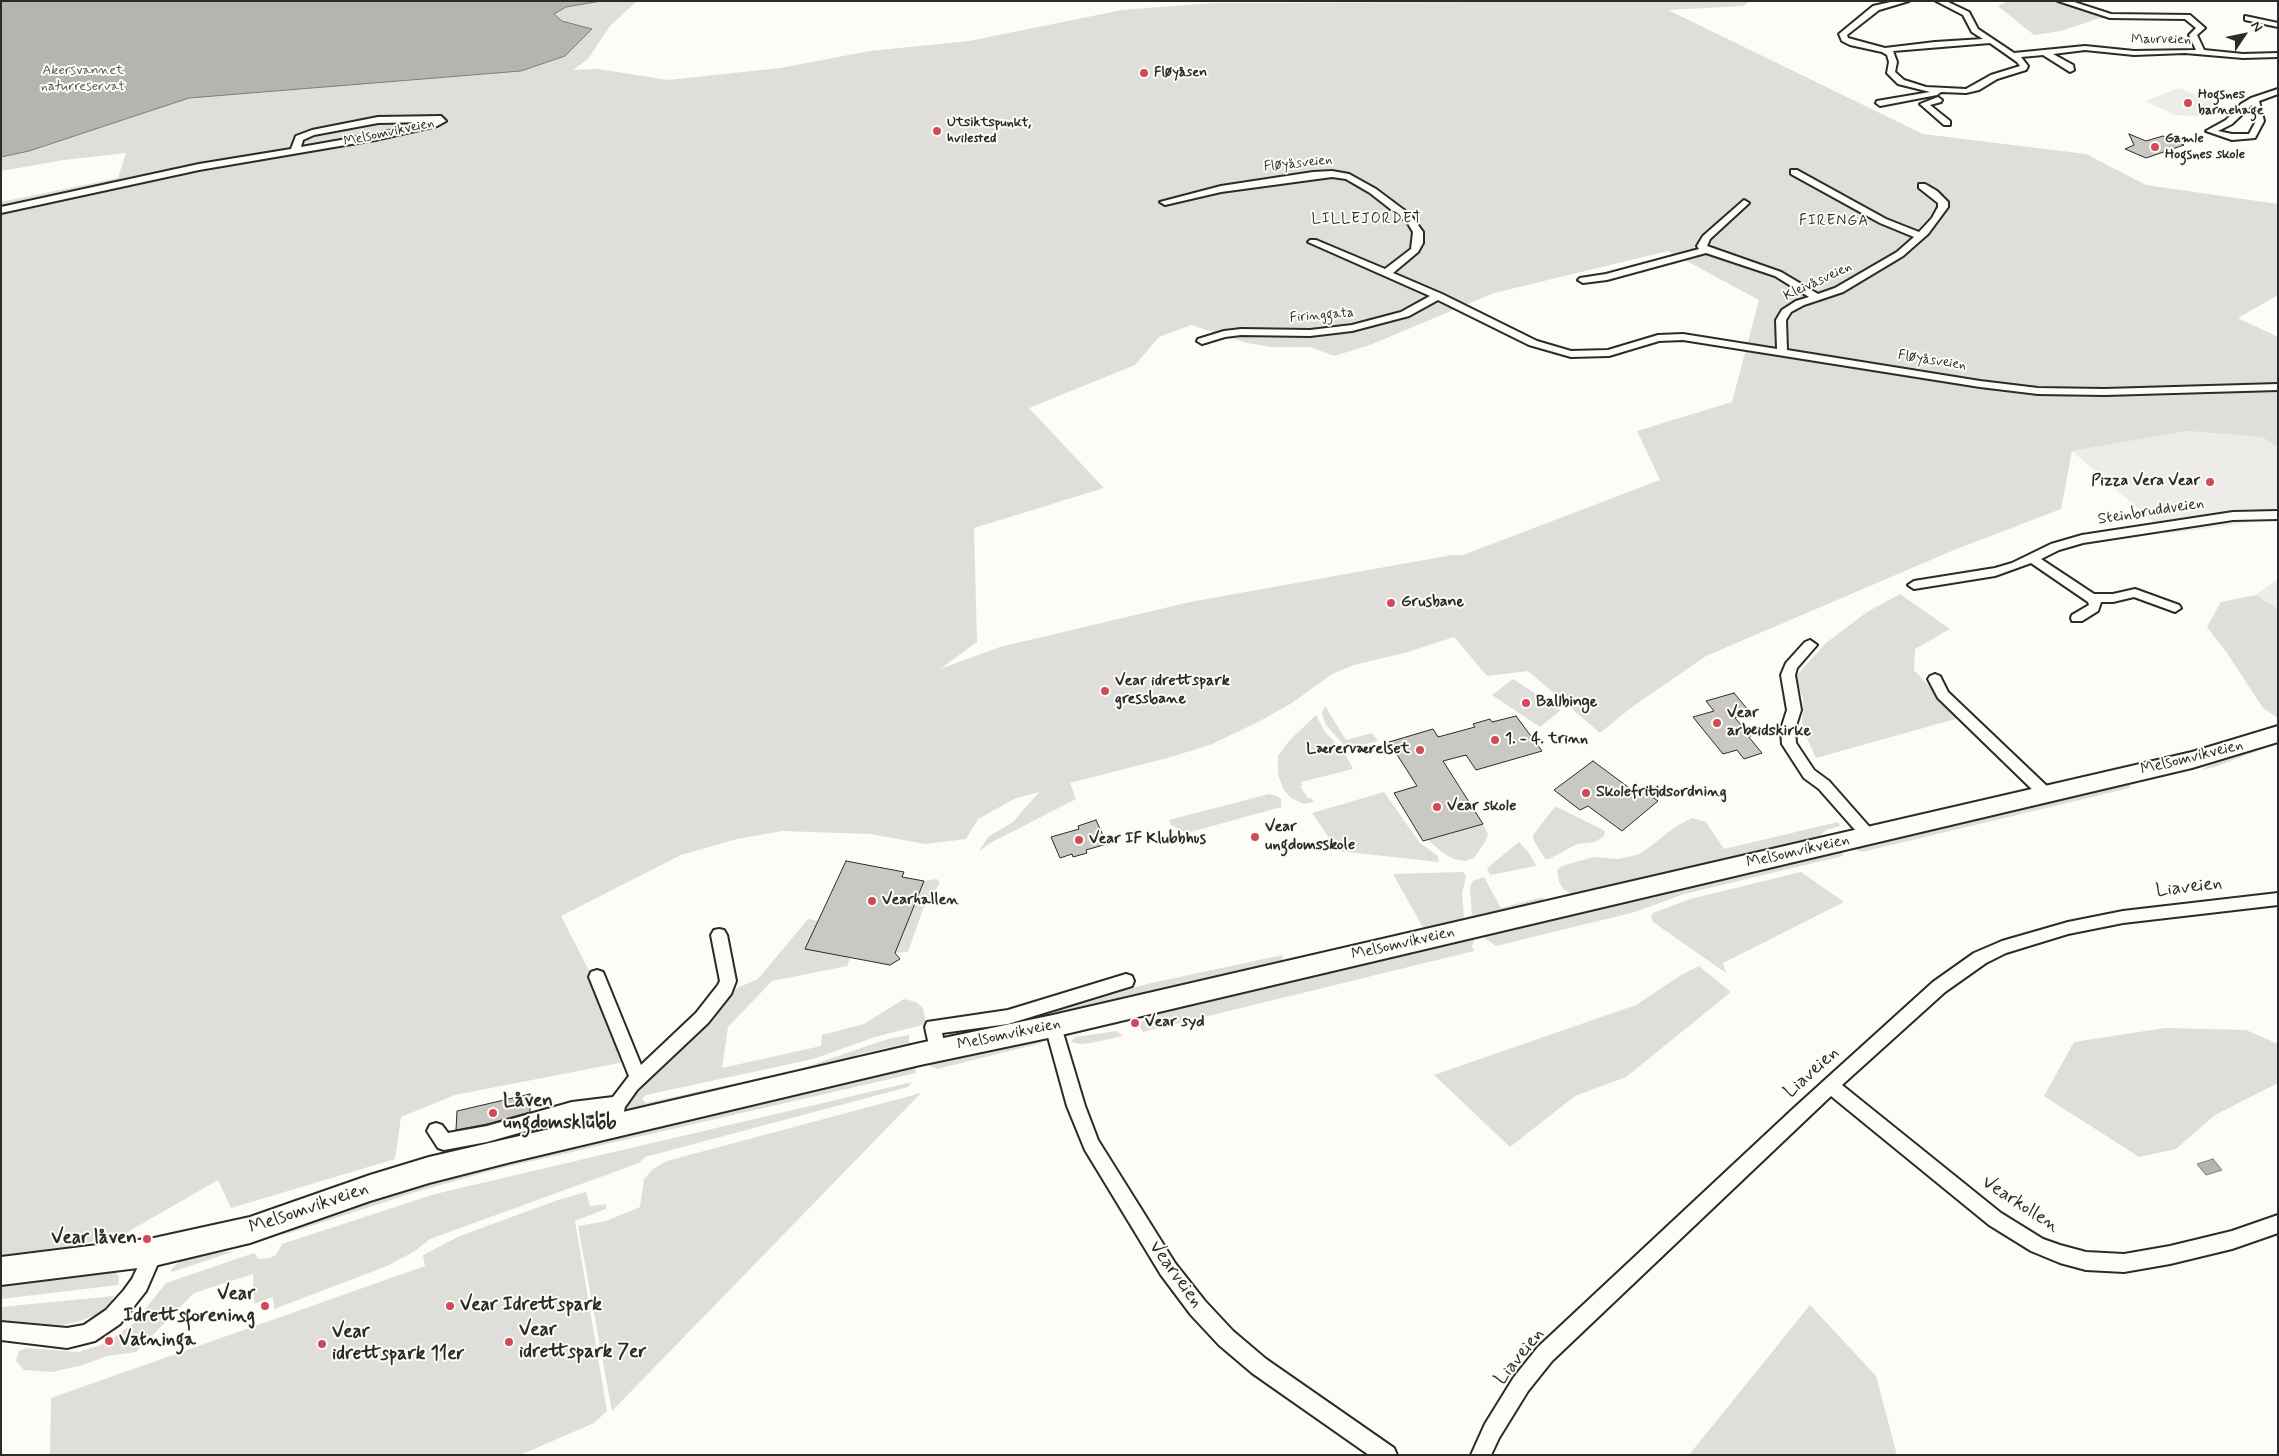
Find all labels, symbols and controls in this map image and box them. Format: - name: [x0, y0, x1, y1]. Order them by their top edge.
- north arrow: [2219, 10, 2269, 60]
- text: N: [2246, 18, 2267, 36]
- street label: Maurveien: [2131, 32, 2191, 48]
- park label: Akersvannet naturreservat: [41, 63, 125, 95]
- place label: Fløyåsen: [1154, 65, 1207, 81]
- marker: Fløyåsen: [1138, 67, 1150, 79]
- place label: Hogsnes barnehage: [2198, 87, 2264, 120]
- marker: Hogsnes barnehage: [2182, 97, 2194, 109]
- street label: Melsomvikveien: [342, 115, 436, 151]
- place label: Utsiktspunkt, hvilested: [947, 115, 1031, 148]
- marker: Utsiktspunkt, hvilested: [931, 125, 943, 137]
- place label: Gamle Hogsnes skole: [2165, 131, 2245, 164]
- marker: Gamle Hogsnes skole: [2149, 141, 2161, 153]
- street label: Fløyåsveien: [1263, 152, 1333, 176]
- district label: LILLEJORDET: [1310, 211, 1424, 229]
- district label: FIRENGA: [1797, 213, 1871, 231]
- street label: Kleivåsveien: [1781, 259, 1855, 305]
- street label: Firinggata: [1289, 305, 1355, 327]
- street label: Fløyåsveien: [1897, 347, 1967, 375]
- place label: Pizza Vera Vear: [2091, 472, 2200, 492]
- marker: Pizza Vera Vear: [2204, 476, 2216, 488]
- street label: Steinbruddveien: [2097, 494, 2205, 530]
- place label: Grusbane: [1401, 593, 1464, 613]
- marker: Grusbane: [1385, 597, 1397, 609]
- place label: Vear idrettspark gressbane: [1115, 672, 1230, 710]
- marker: Vear idrettspark gressbane: [1099, 685, 1111, 697]
- place label: Ballbinge: [1536, 693, 1597, 713]
- marker: Ballbinge: [1520, 697, 1532, 709]
- place label: Vear arbeidskirke: [1727, 704, 1811, 742]
- marker: Vear arbeidskirke: [1711, 717, 1723, 729]
- place label: 1. - 4. trinn: [1505, 730, 1588, 750]
- marker: 1. - 4. trinn: [1489, 734, 1501, 746]
- street label: Melsomvikveien: [2139, 736, 2245, 780]
- place label: Lærerværelset: [1306, 740, 1410, 760]
- marker: Lærerværelset: [1414, 744, 1426, 756]
- place label: Skolefritidsordning: [1596, 783, 1727, 803]
- marker: Skolefritidsordning: [1580, 787, 1592, 799]
- place label: Vear skole: [1447, 797, 1516, 817]
- marker: Vear skole: [1431, 801, 1443, 813]
- place label: Vear ungdomsskole: [1265, 818, 1355, 856]
- place label: Vear IF Klubbhus: [1089, 830, 1206, 850]
- marker: Vear ungdomsskole: [1249, 831, 1261, 843]
- street label: Melsomvikveien: [1745, 831, 1851, 873]
- marker: Vear IF Klubbhus: [1073, 834, 1085, 846]
- street label: Liaveien: [2155, 873, 2223, 903]
- place label: Vearhallen: [882, 891, 959, 911]
- marker: Vearhallen: [866, 895, 878, 907]
- street label: Melsomvikveien: [1350, 923, 1456, 965]
- place label: Vear syd: [1145, 1013, 1205, 1033]
- street label: Melsomvikveien: [956, 1015, 1062, 1055]
- marker: Vear syd: [1129, 1017, 1141, 1029]
- street label: Liaveien: [1780, 1042, 1844, 1104]
- place label: Låven ungdomsklubb: [503, 1091, 616, 1135]
- marker: Låven ungdomsklubb: [487, 1107, 499, 1119]
- street label: Vearkollen: [1977, 1172, 2063, 1238]
- street label: Melsomvikveien: [246, 1178, 372, 1240]
- place label: Vear låven: [51, 1228, 137, 1250]
- marker: Vear låven: [141, 1233, 153, 1245]
- street label: Vearveien: [1143, 1237, 1207, 1313]
- place label: Vear Idrettsforening: [123, 1284, 255, 1328]
- place label: Vear Idrettspark: [460, 1295, 602, 1317]
- marker: Vear Idrettsforening: [259, 1300, 271, 1312]
- marker: Vear Idrettspark: [444, 1300, 456, 1312]
- place label: Vear idrettspark 7er: [519, 1320, 646, 1364]
- place label: Vear idrettspark 11er: [332, 1322, 465, 1366]
- street label: Liaveien: [1490, 1324, 1550, 1390]
- place label: Vatninga: [119, 1330, 196, 1352]
- marker: Vatninga: [103, 1335, 115, 1347]
- marker: Vear idrettspark 7er: [503, 1336, 515, 1348]
- marker: Vear idrettspark 11er: [316, 1338, 328, 1350]

